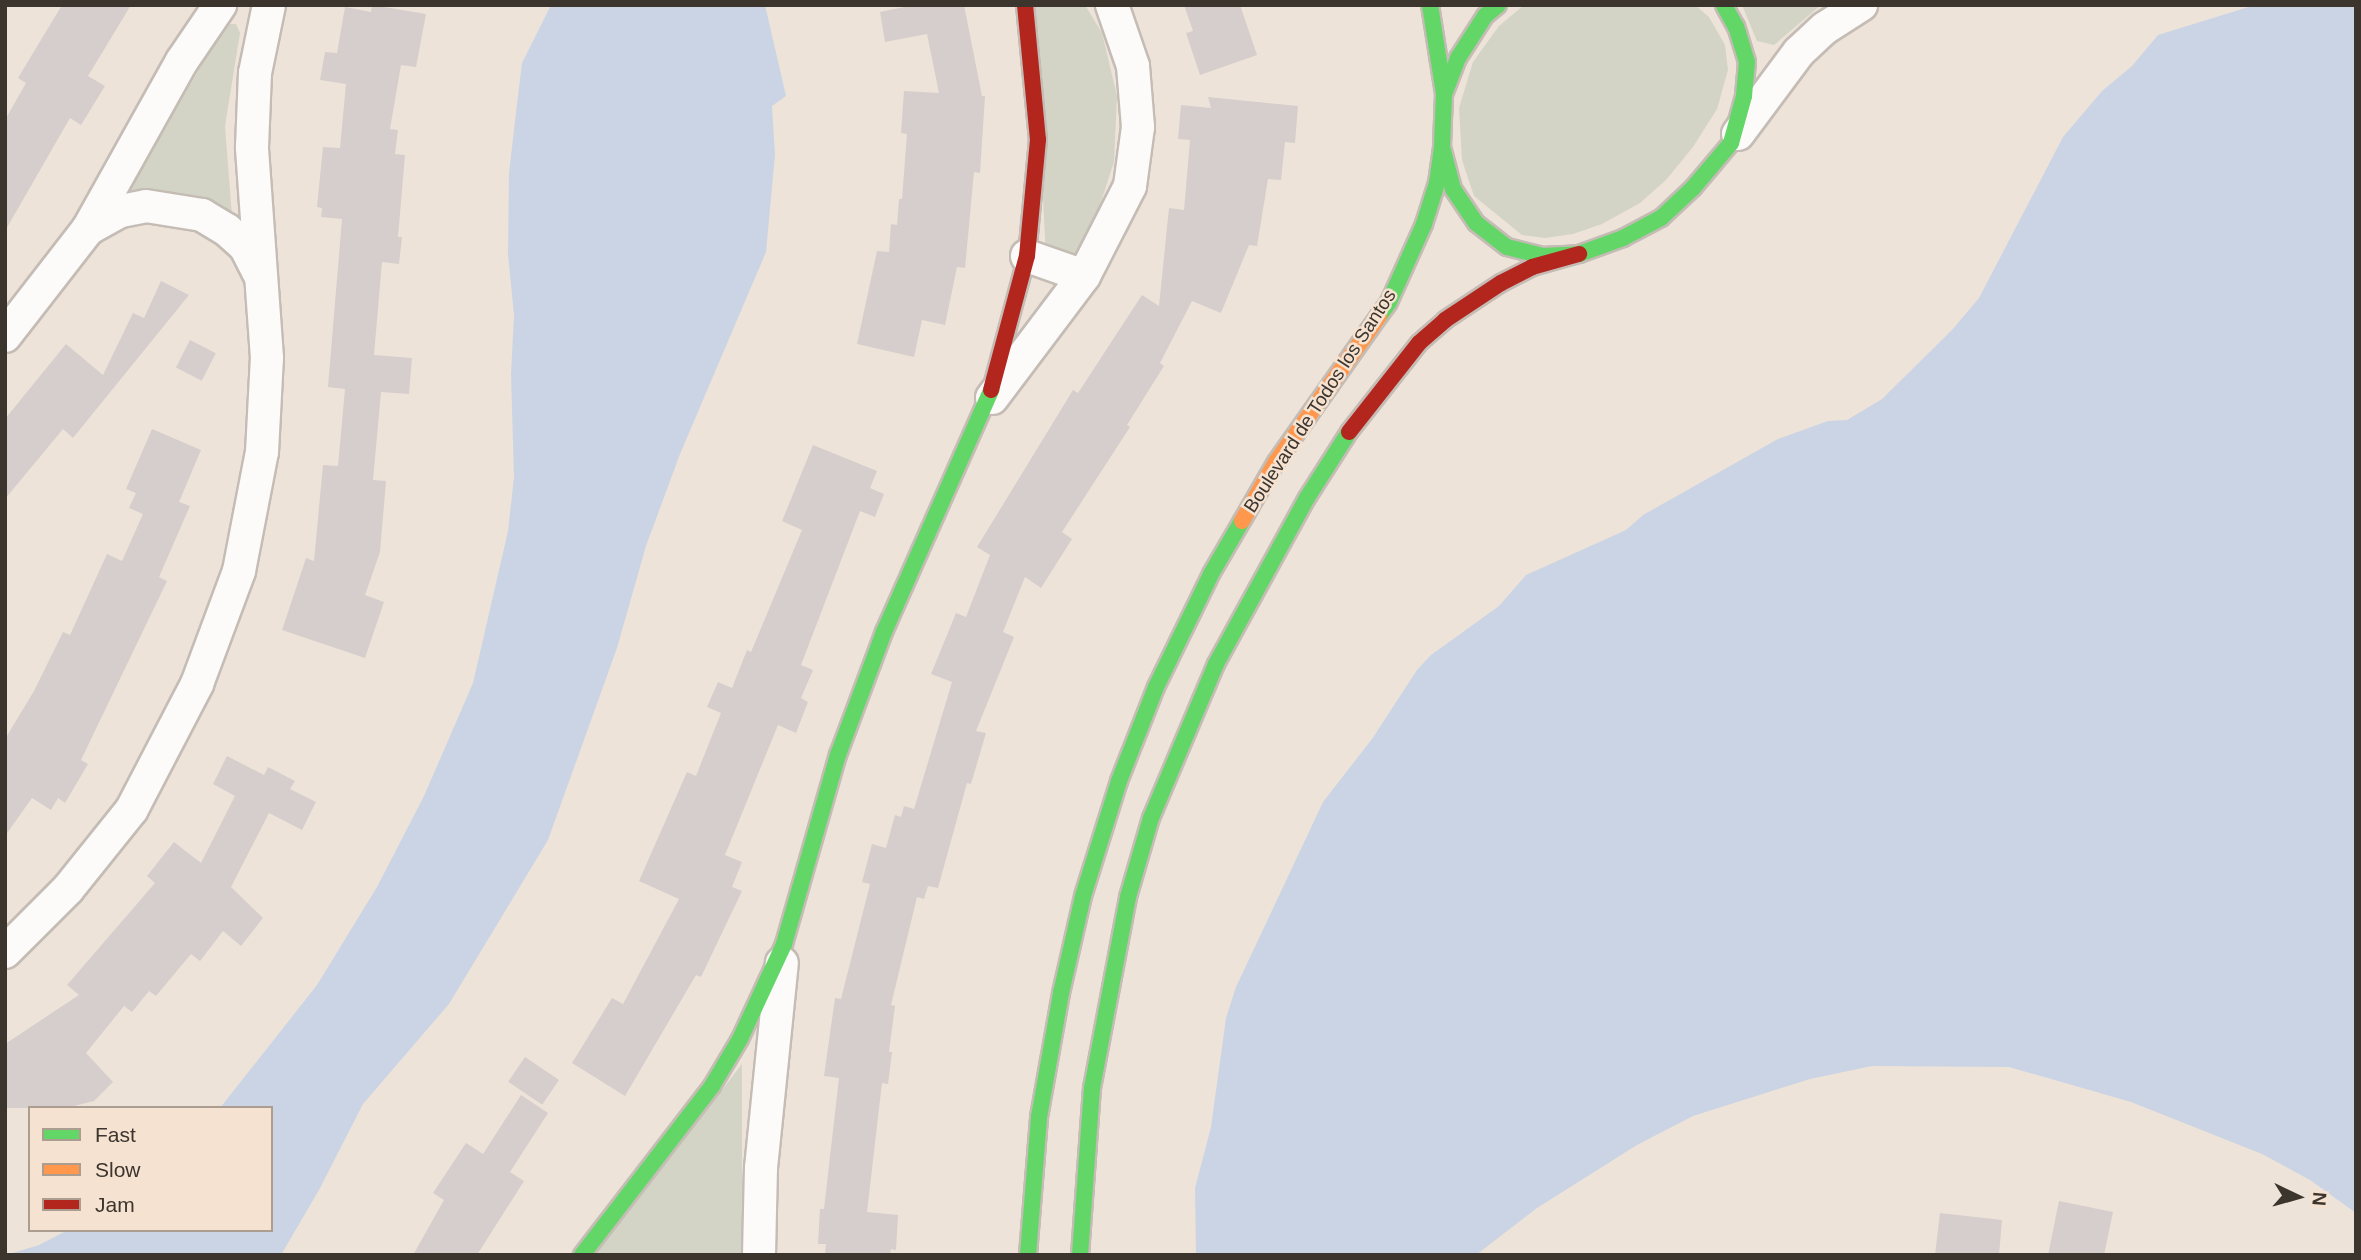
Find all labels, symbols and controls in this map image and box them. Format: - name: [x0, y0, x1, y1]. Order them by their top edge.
- street label: Boulevard de Todos los Santos: [1239, 285, 1401, 517]
- legend: [28, 1106, 273, 1232]
- text: Fast: [95, 1123, 136, 1146]
- text: Slow: [95, 1158, 141, 1181]
- north arrow: [2263, 1162, 2333, 1232]
- text: N: [2308, 1191, 2330, 1207]
- text: Jam: [95, 1193, 135, 1216]

